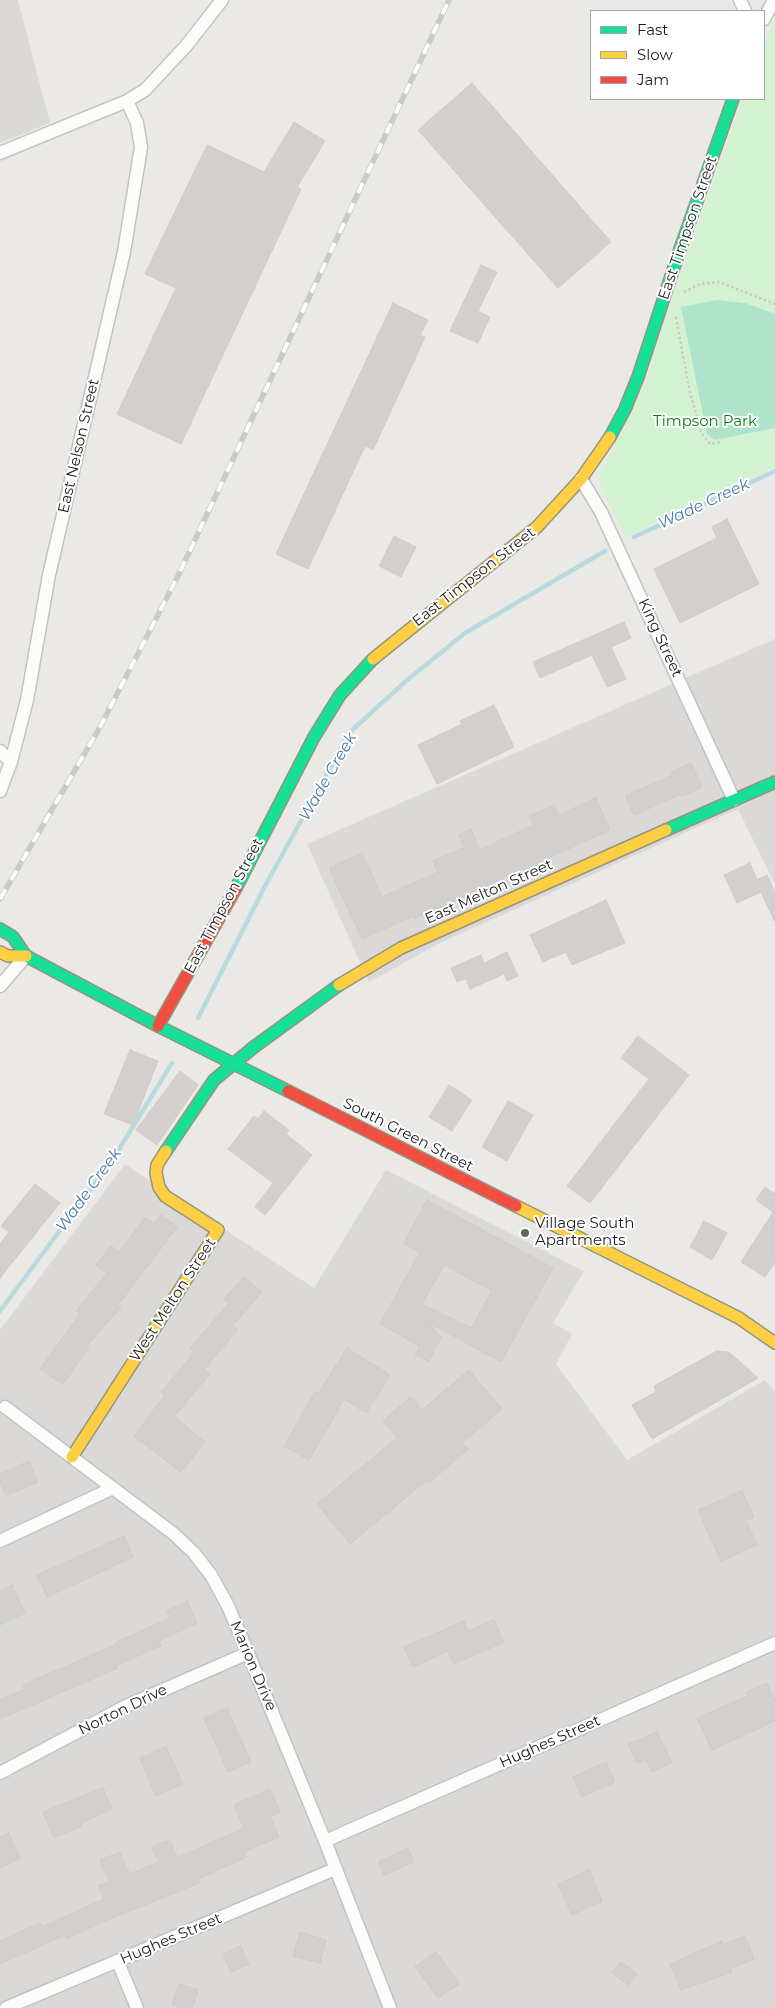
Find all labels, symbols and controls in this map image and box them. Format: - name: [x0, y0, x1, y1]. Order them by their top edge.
- legend: [590, 10, 765, 100]
- text: Fast: [637, 20, 668, 39]
- text: Slow: [637, 45, 673, 64]
- text: Jam: [637, 70, 669, 89]
- street label: East Timpson Street: [655, 154, 721, 302]
- street label: East Nelson Street: [55, 377, 103, 515]
- park label: Timpson Park: [653, 413, 757, 431]
- water label: Wade Creek: [655, 474, 753, 534]
- street label: East Timpson Street: [409, 523, 539, 631]
- street label: King Street: [634, 596, 686, 680]
- water label: Wade Creek: [295, 729, 361, 825]
- street label: East Timpson Street: [181, 835, 267, 977]
- street label: East Melton Street: [422, 856, 556, 928]
- street label: South Green Street: [340, 1094, 476, 1176]
- water label: Wade Creek: [52, 1144, 126, 1236]
- place label: Village South Apartments: [535, 1215, 634, 1250]
- marker: Village South Apartments: [519, 1227, 531, 1239]
- street label: West Melton Street: [126, 1235, 220, 1365]
- street label: Marion Drive: [226, 1618, 280, 1714]
- street label: Norton Drive: [76, 1681, 170, 1739]
- street label: Hughes Street: [497, 1712, 603, 1772]
- street label: Hughes Street: [118, 1910, 224, 1968]

